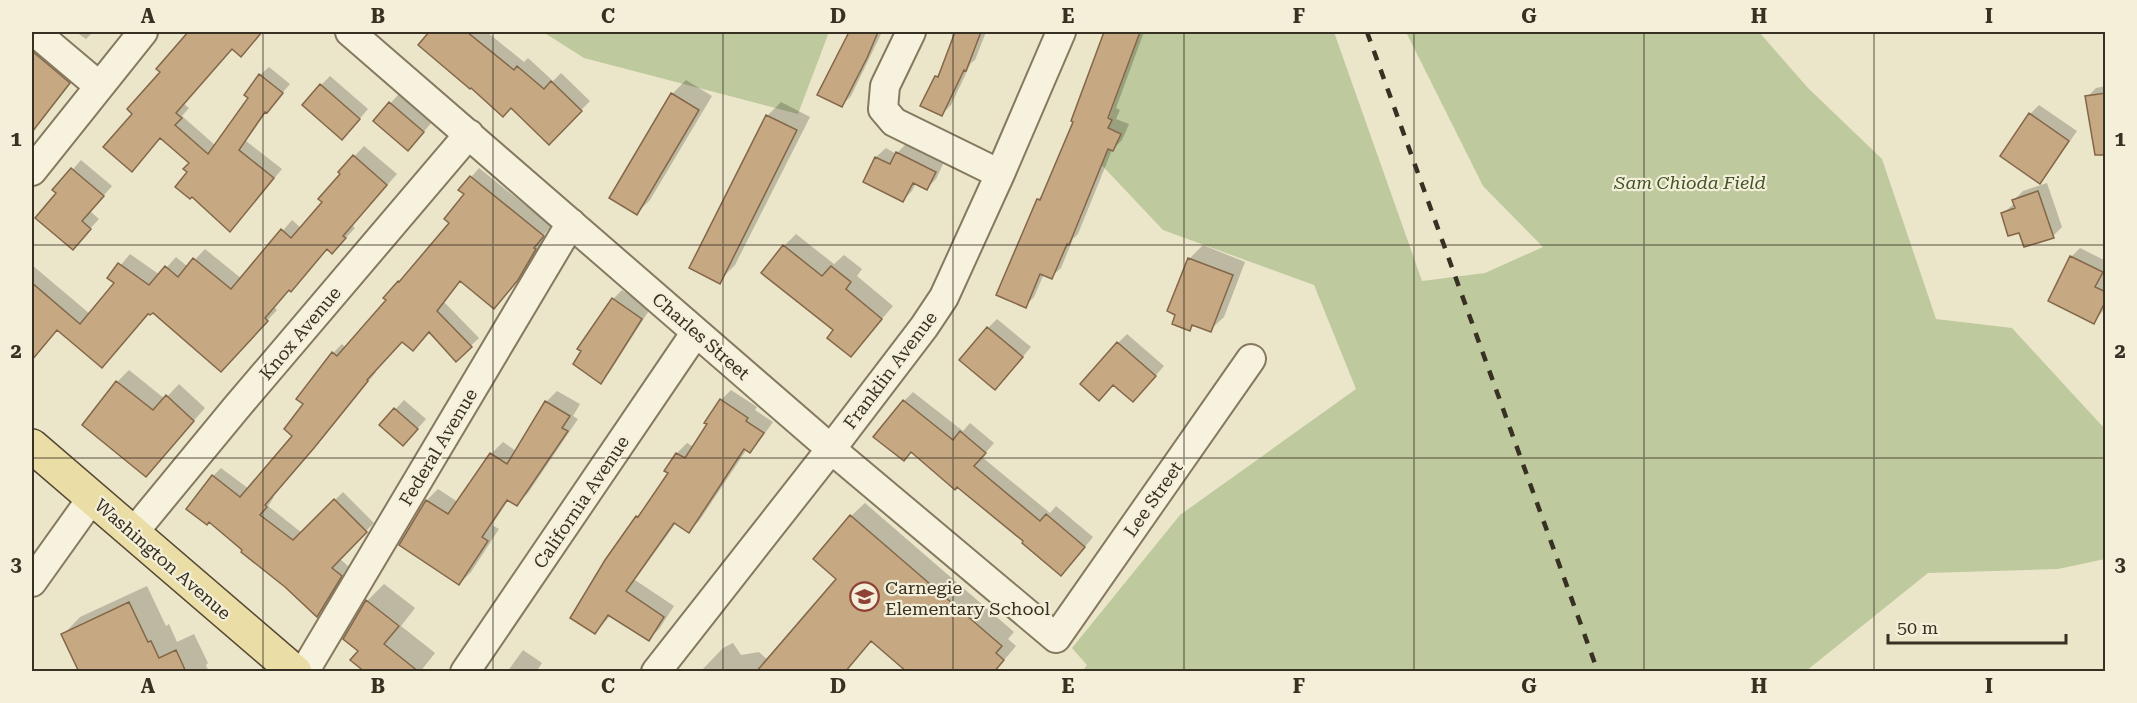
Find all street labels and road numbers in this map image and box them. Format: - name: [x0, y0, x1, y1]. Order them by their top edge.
- street label: Knox Avenue: [255, 282, 345, 384]
- street label: Charles Street: [648, 288, 754, 384]
- street label: Franklin Avenue: [839, 307, 941, 433]
- street label: Federal Avenue: [395, 384, 481, 509]
- street label: California Avenue: [529, 432, 633, 572]
- street label: Lee Street: [1119, 457, 1187, 541]
- street label: Washington Avenue: [91, 494, 235, 624]

